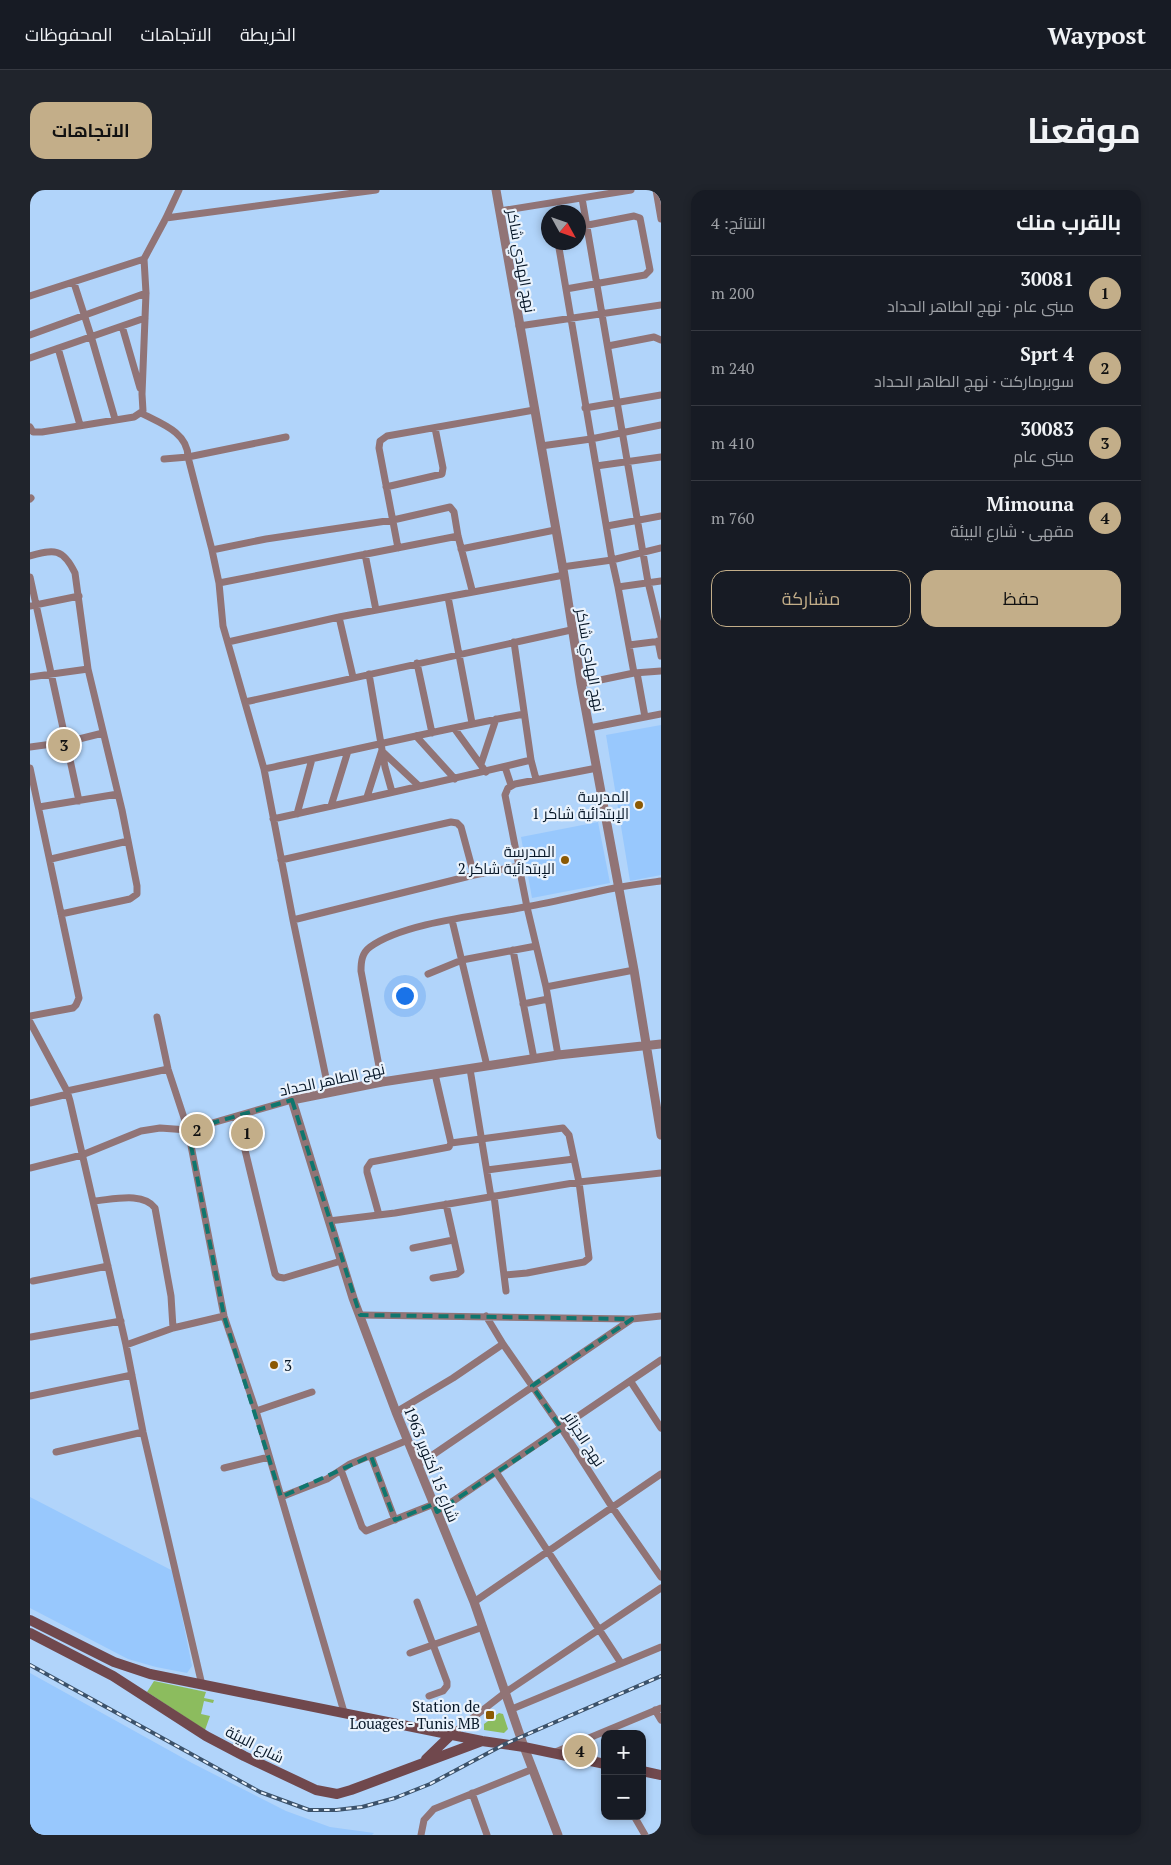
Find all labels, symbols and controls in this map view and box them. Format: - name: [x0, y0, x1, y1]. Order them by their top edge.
- text: Waypost: [1048, 19, 1146, 51]
- text: المحفوظات: [25, 22, 113, 46]
- text: الاتجاهات: [141, 22, 212, 46]
- text: الخريطة: [240, 22, 296, 46]
- button: الاتجاهات: [30, 102, 152, 159]
- text: موقعنا: [1027, 107, 1141, 153]
- north arrow: [541, 205, 586, 250]
- street label: نهج الهادي شاكر: [500, 207, 541, 315]
- text: بالقرب منك: [1016, 208, 1121, 236]
- text: النتائج: 4: [711, 212, 766, 234]
- text: 30081: [1020, 266, 1074, 291]
- text: 200 m: [711, 282, 754, 304]
- text: 1: [1100, 282, 1110, 304]
- text: مبنى عام · نهج الطاهر الحداد: [887, 295, 1074, 317]
- text: Sprt 4: [1020, 341, 1074, 366]
- text: 240 m: [711, 357, 754, 379]
- text: 2: [1100, 357, 1110, 379]
- text: سوبرماركت · نهج الطاهر الحداد: [874, 370, 1074, 392]
- text: 30083: [1020, 416, 1074, 441]
- text: 410 m: [711, 432, 754, 454]
- text: 3: [1100, 432, 1110, 454]
- text: مبنى عام: [1013, 445, 1074, 467]
- text: Mimouna: [987, 491, 1074, 516]
- text: 760 m: [711, 507, 754, 529]
- text: 4: [1100, 507, 1110, 529]
- text: مقهى · شارع البيئة: [950, 520, 1074, 542]
- button: مشاركة: [711, 570, 911, 627]
- button: حفظ: [921, 570, 1121, 627]
- street label: نهج الهادي شاكر: [569, 606, 610, 714]
- pin: 3: [48, 726, 80, 764]
- place label: المدرسة الإبتدائية شاكر 1: [532, 786, 629, 823]
- marker: المدرسة الإبتدائية شاكر 1: [633, 799, 645, 811]
- place label: المدرسة الإبتدائية شاكر 2: [458, 841, 555, 878]
- marker: المدرسة الإبتدائية شاكر 2: [559, 854, 571, 866]
- your location: [392, 983, 418, 1009]
- street label: نهج الطاهر الحداد: [277, 1058, 387, 1102]
- pin: 2: [181, 1111, 213, 1149]
- pin: 1: [231, 1114, 263, 1152]
- place label: 3: [284, 1355, 292, 1375]
- marker: 3: [268, 1359, 280, 1371]
- street label: شارع 15 أكتوبر 1963: [398, 1403, 464, 1526]
- street label: نهج الجزائر: [558, 1407, 610, 1471]
- place label: Station de Louages - Tunis MB: [350, 1696, 480, 1733]
- marker: Station de Louages - Tunis MB: [484, 1709, 496, 1721]
- street label: شارع البيئة: [222, 1721, 288, 1769]
- map controls: [601, 1730, 646, 1820]
- button: +: [601, 1730, 646, 1775]
- pin: 4: [564, 1732, 596, 1770]
- button: −: [601, 1775, 646, 1820]

